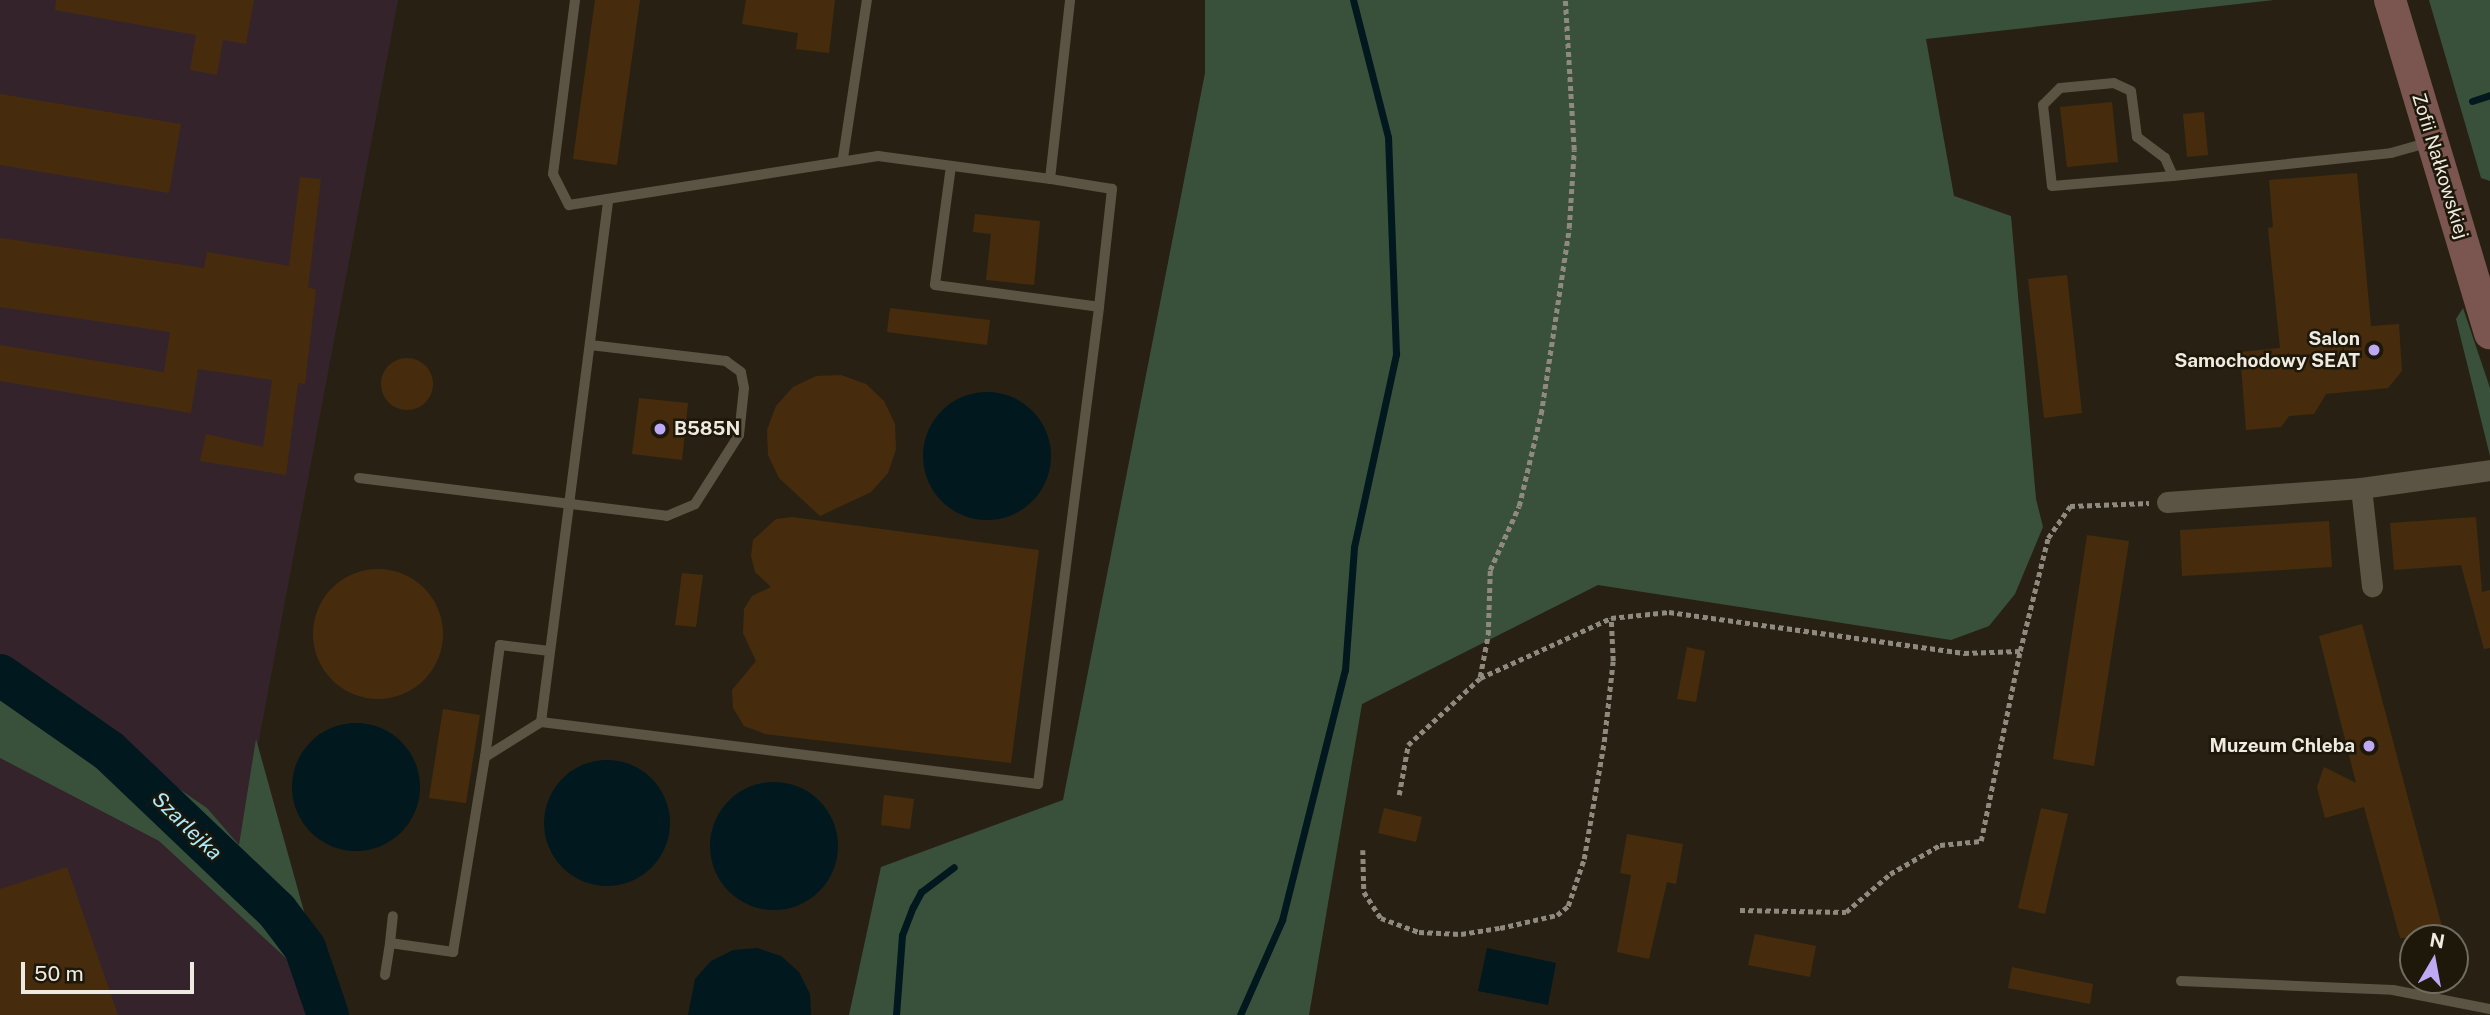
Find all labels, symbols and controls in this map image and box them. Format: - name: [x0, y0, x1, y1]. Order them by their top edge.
- street label: Zofii Nałkowskiej: [2407, 90, 2473, 242]
- place label: Salon Samochodowy SEAT: [2174, 328, 2360, 372]
- marker: Salon Samochodowy SEAT: [2366, 342, 2382, 358]
- place label: B585N: [674, 418, 740, 440]
- marker: B585N: [652, 421, 668, 437]
- place label: Muzeum Chleba: [2210, 735, 2355, 757]
- marker: Muzeum Chleba: [2361, 738, 2377, 754]
- water label: Szarlejka: [147, 787, 227, 865]
- north arrow: [2399, 924, 2469, 994]
- text: N: [2428, 928, 2447, 952]
- scale bar: [24, 948, 198, 992]
- text: 50 m: [34, 961, 84, 986]

